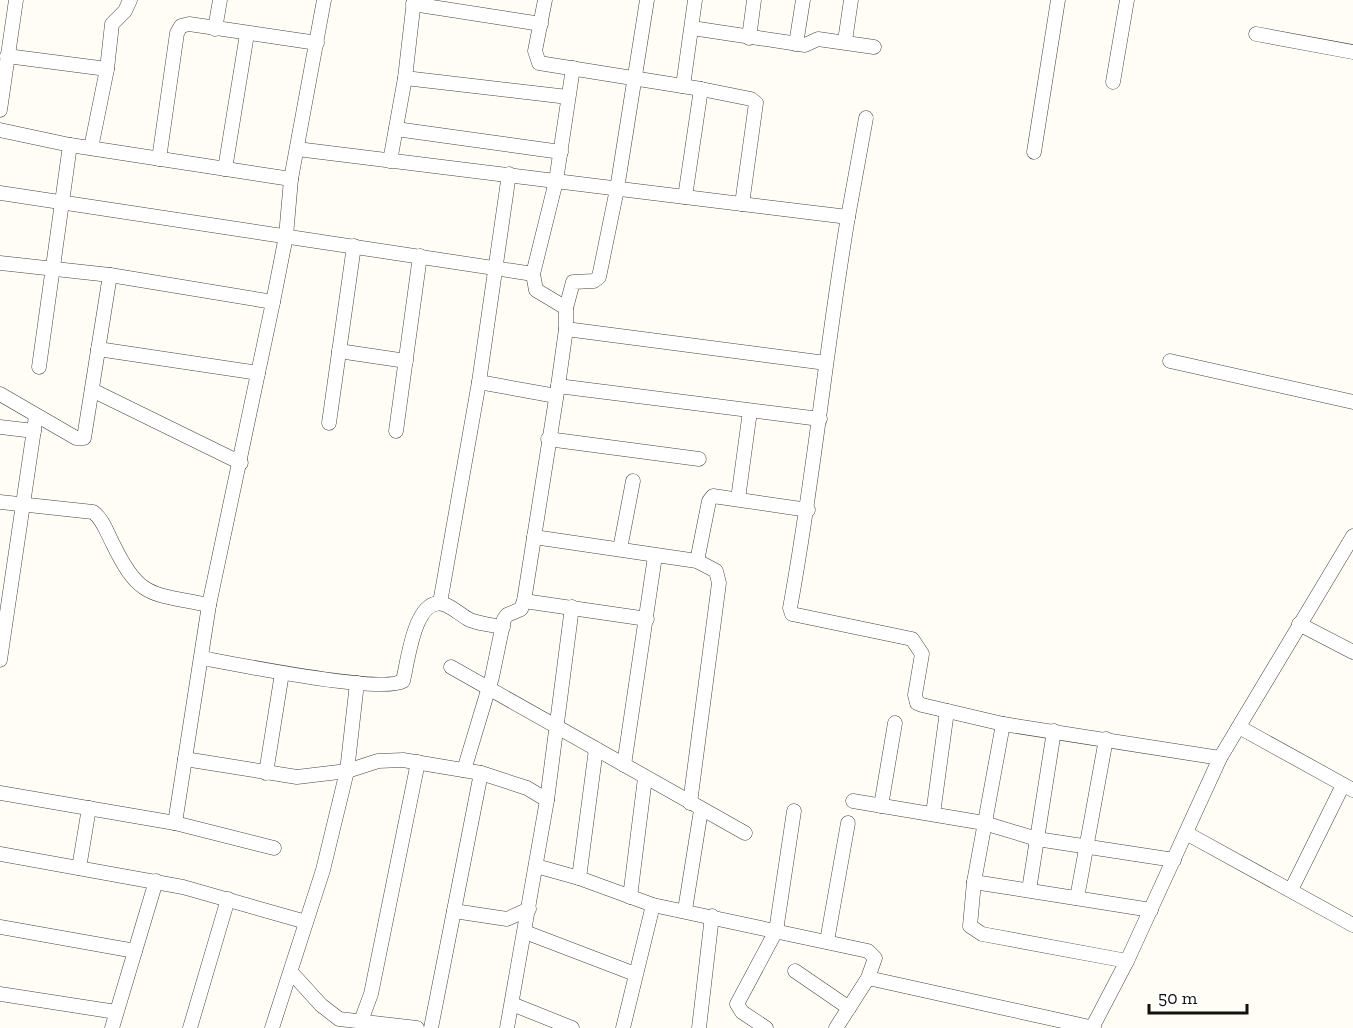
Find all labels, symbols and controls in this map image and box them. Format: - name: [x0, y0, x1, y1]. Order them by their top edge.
- scale bar: [1149, 977, 1246, 1015]
- text: 50 m: [1158, 987, 1198, 1009]

